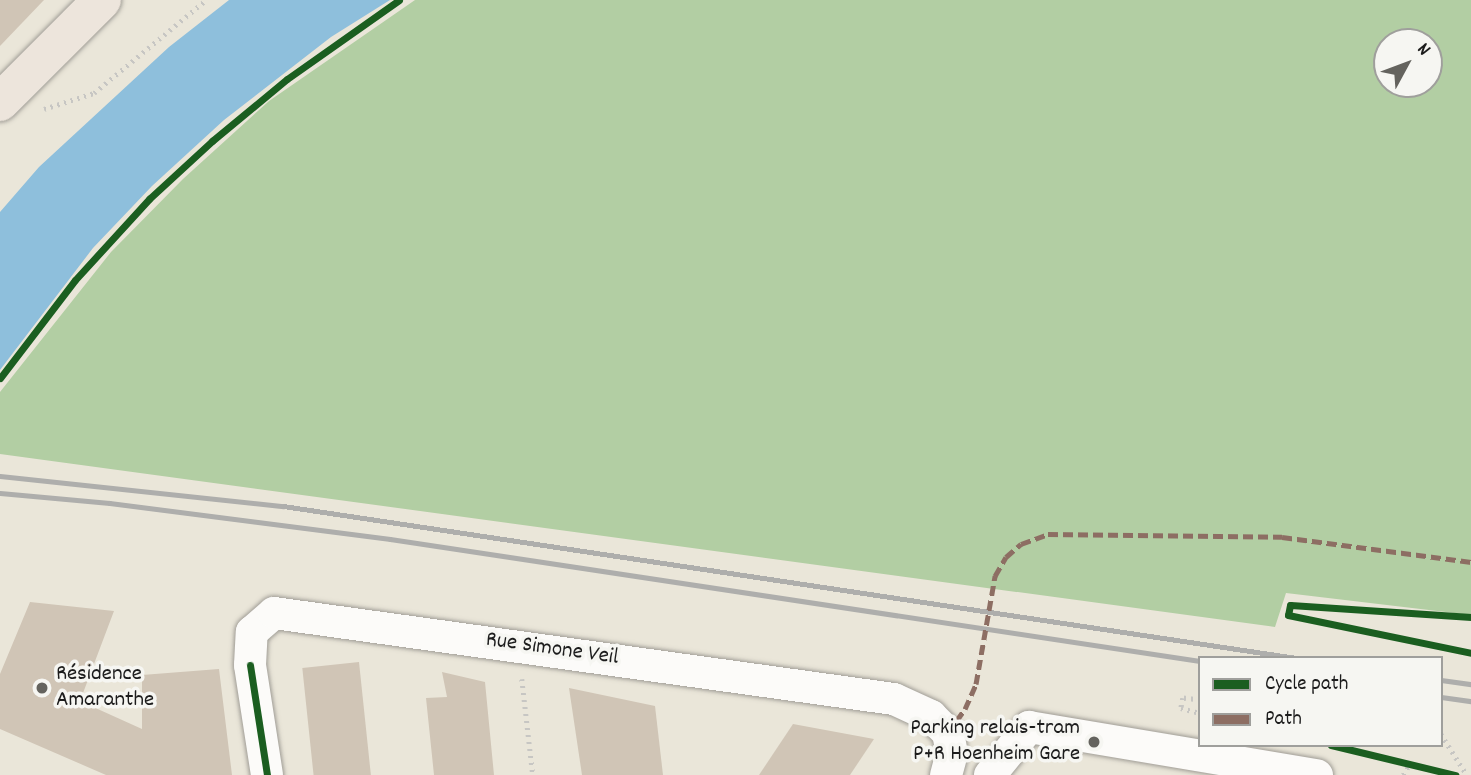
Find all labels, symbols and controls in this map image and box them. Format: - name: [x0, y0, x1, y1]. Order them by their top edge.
- north arrow: [1373, 28, 1443, 98]
- text: N: [1409, 38, 1436, 63]
- street label: Rue Simone Veil: [484, 627, 620, 673]
- legend: [1198, 656, 1443, 747]
- place label: Résidence Amaranthe: [56, 661, 154, 715]
- text: Cycle path: [1265, 670, 1348, 700]
- marker: Résidence Amaranthe: [34, 680, 50, 696]
- text: Path: [1265, 705, 1302, 735]
- place label: Parking relais-tram P+R Hoenheim Gare: [910, 715, 1080, 769]
- marker: Parking relais-tram P+R Hoenheim Gare: [1086, 734, 1102, 750]

